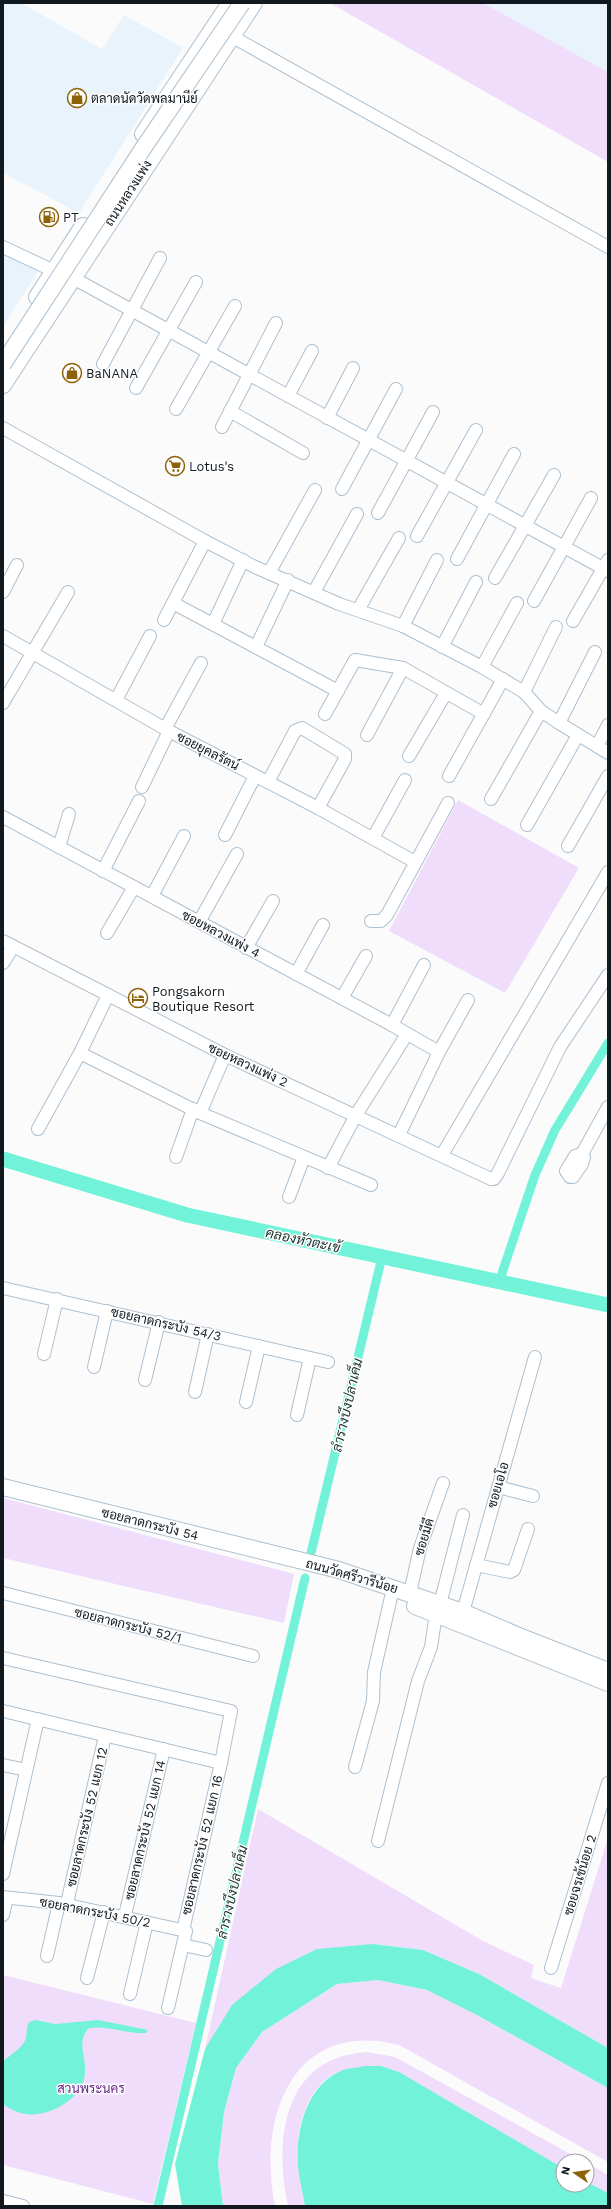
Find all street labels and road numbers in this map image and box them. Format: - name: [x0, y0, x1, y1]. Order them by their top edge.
- street label: ถนนหลวงแพ่ง: [101, 157, 155, 229]
- street label: ซอยยุคลรัตน์: [173, 727, 243, 775]
- street label: ซอยหลวงแพ่ง 4: [179, 907, 263, 961]
- street label: ซอยหลวงแพ่ง 2: [206, 1040, 290, 1090]
- street label: ซอยลาดกระบัง 54/3: [109, 1304, 223, 1344]
- street label: ซอยเอโอ: [483, 1460, 512, 1510]
- street label: ซอยลาดกระบัง 54: [100, 1505, 200, 1543]
- street label: ซอยมีดี: [409, 1516, 437, 1558]
- street label: ถนนวัดศรีวารีน้อย: [304, 1554, 400, 1596]
- street label: ซอยลาดกระบัง 52/1: [73, 1604, 183, 1646]
- street label: ซอยลาดกระบัง 52 แยก 12: [64, 1746, 110, 1888]
- street label: ซอยลาดกระบัง 52 แยก 14: [122, 1758, 168, 1901]
- street label: ซอยลาดกระบัง 52 แยก 16: [179, 1773, 225, 1916]
- street label: ซอยจรเข้น้อย 2: [559, 1832, 599, 1917]
- street label: ซอยลาดกระบัง 50/2: [38, 1894, 152, 1930]

